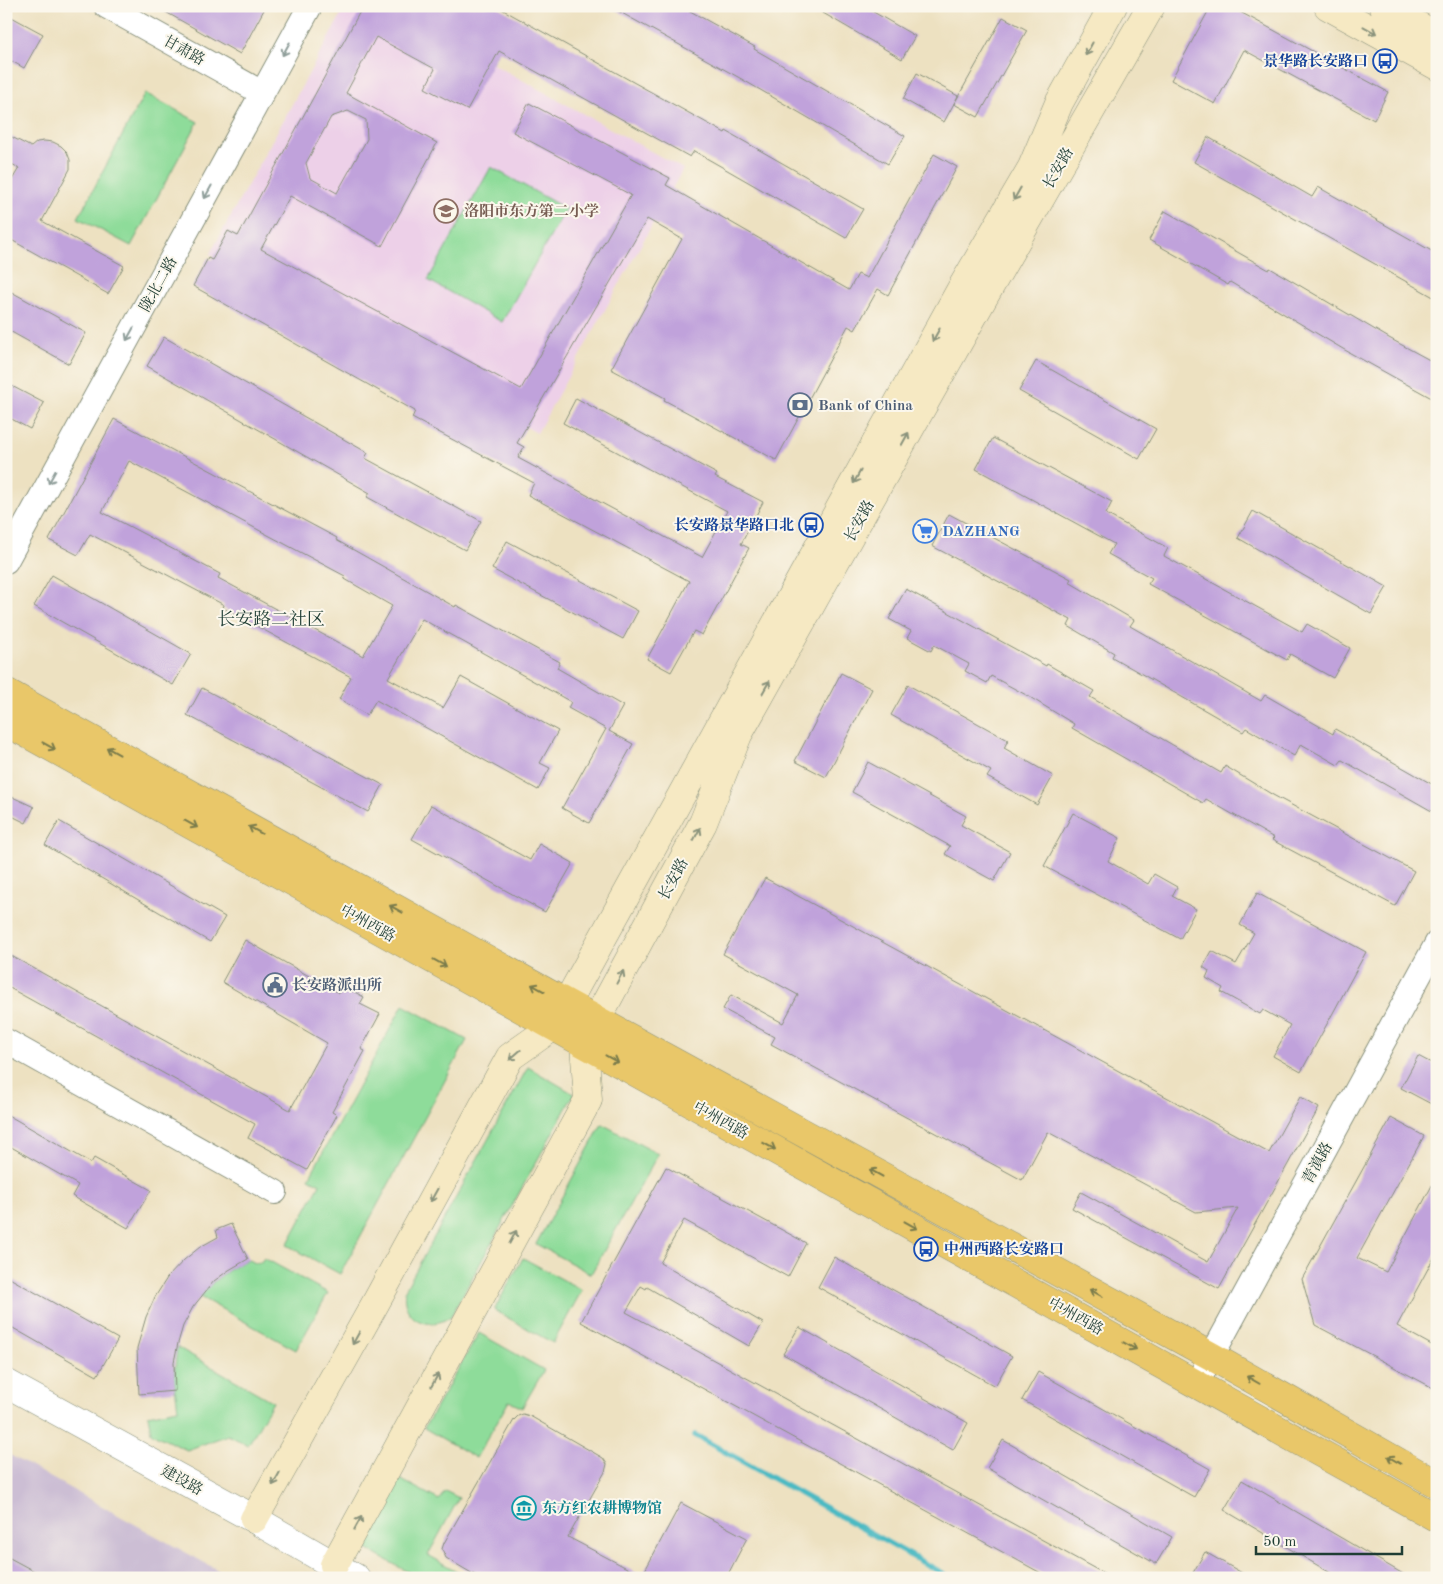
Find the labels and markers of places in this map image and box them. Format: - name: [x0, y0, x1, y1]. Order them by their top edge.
- bus stop icon: 景华路长安路口: [1372, 48, 1398, 74]
- place label: 景华路长安路口: [1263, 52, 1368, 70]
- school or university icon: 洛阳市东方第二小学: [433, 198, 459, 224]
- place label: 洛阳市东方第二小学: [464, 202, 599, 220]
- bank icon: Bank of China: [787, 392, 813, 418]
- place label: Bank of China: [818, 399, 913, 414]
- bus stop icon: 长安路景华路口北: [798, 512, 824, 538]
- place label: 长安路景华路口北: [674, 516, 794, 534]
- supermarket icon: DAZHANG: [912, 518, 938, 544]
- place label: DAZHANG: [942, 525, 1020, 540]
- public building icon: 长安路派出所: [262, 972, 288, 998]
- place label: 长安路派出所: [292, 976, 382, 994]
- bus stop icon: 中州西路长安路口: [913, 1236, 939, 1262]
- place label: 中州西路长安路口: [944, 1240, 1064, 1258]
- museum icon: 东方红农耕博物馆: [511, 1495, 537, 1521]
- place label: 东方红农耕博物馆: [542, 1499, 662, 1517]

